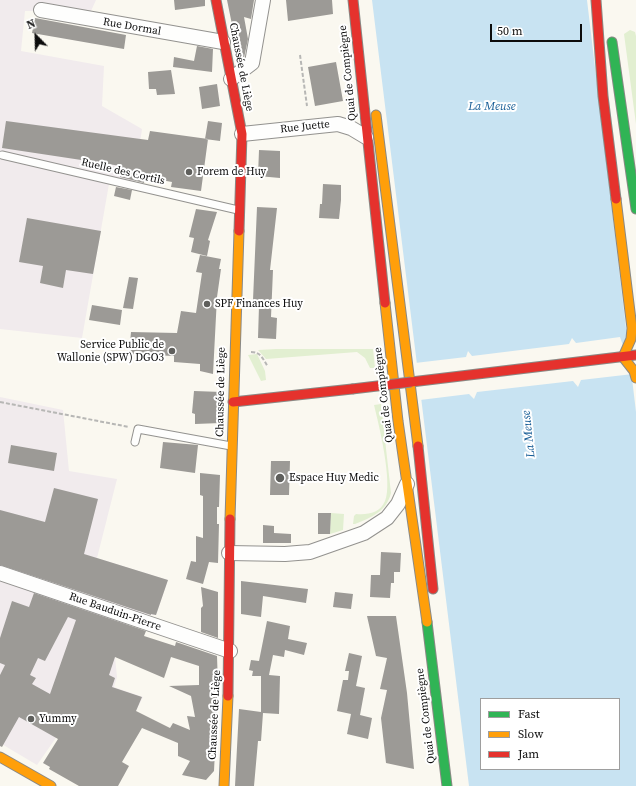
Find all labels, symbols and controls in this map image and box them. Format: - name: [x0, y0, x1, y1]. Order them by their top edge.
- street label: Rue Dormal: [102, 15, 162, 39]
- north arrow: [16, 16, 56, 56]
- text: N: [24, 16, 38, 33]
- scale bar: [492, 16, 584, 42]
- street label: Chaussée de Liège: [226, 22, 256, 112]
- text: 50 m: [497, 23, 523, 39]
- street label: Quai de Compiègne: [336, 25, 360, 121]
- water label: La Meuse: [468, 100, 516, 114]
- street label: Rue Juette: [279, 118, 331, 136]
- street label: Ruelle des Cortils: [80, 156, 166, 188]
- place label: Forem de Huy: [197, 165, 266, 179]
- marker: Forem de Huy: [184, 167, 194, 177]
- place label: SPF Finances Huy: [215, 297, 303, 311]
- marker: SPF Finances Huy: [202, 299, 212, 309]
- place label: Service Public de Wallonie (SPW) DGO3: [57, 338, 164, 364]
- marker: Service Public de Wallonie (SPW) DGO3: [167, 346, 177, 356]
- street label: Chaussée de Liège: [214, 347, 228, 437]
- street label: Quai de Compiègne: [372, 347, 396, 443]
- water label: La Meuse: [519, 410, 539, 458]
- place label: Espace Huy Medic: [289, 471, 379, 485]
- marker: Espace Huy Medic: [274, 472, 286, 484]
- street label: Rue Bauduin-Pierre: [67, 590, 163, 634]
- street label: Quai de Compiègne: [414, 668, 438, 764]
- street label: Chaussée de Liège: [206, 670, 224, 760]
- legend: [480, 698, 620, 770]
- text: Fast: [518, 706, 540, 722]
- place label: Yummy: [39, 712, 77, 726]
- marker: Yummy: [26, 714, 36, 724]
- text: Slow: [518, 726, 543, 742]
- text: Jam: [518, 746, 539, 762]

